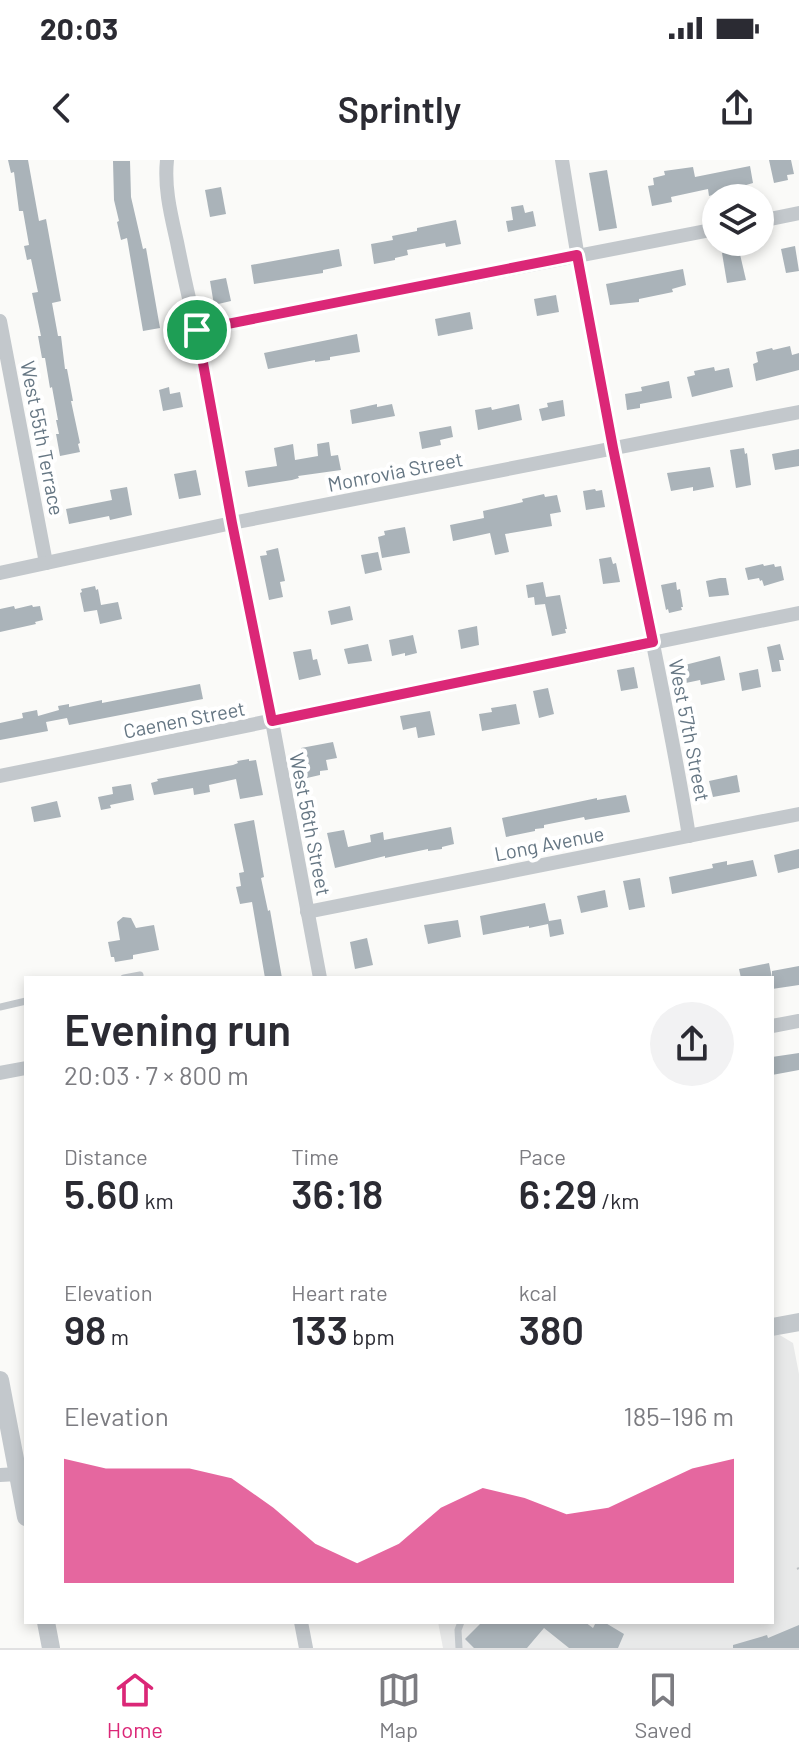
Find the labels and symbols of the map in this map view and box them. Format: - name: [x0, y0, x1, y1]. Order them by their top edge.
- pin: [163, 296, 231, 364]
- street label: West 55th Terrace: [16, 359, 70, 517]
- street label: Monrovia Street: [325, 446, 465, 496]
- street label: West 57th Street: [664, 657, 716, 803]
- street label: Caenen Street: [121, 695, 247, 743]
- street label: West 56th Street: [285, 750, 337, 898]
- street label: Long Avenue: [492, 821, 606, 865]

